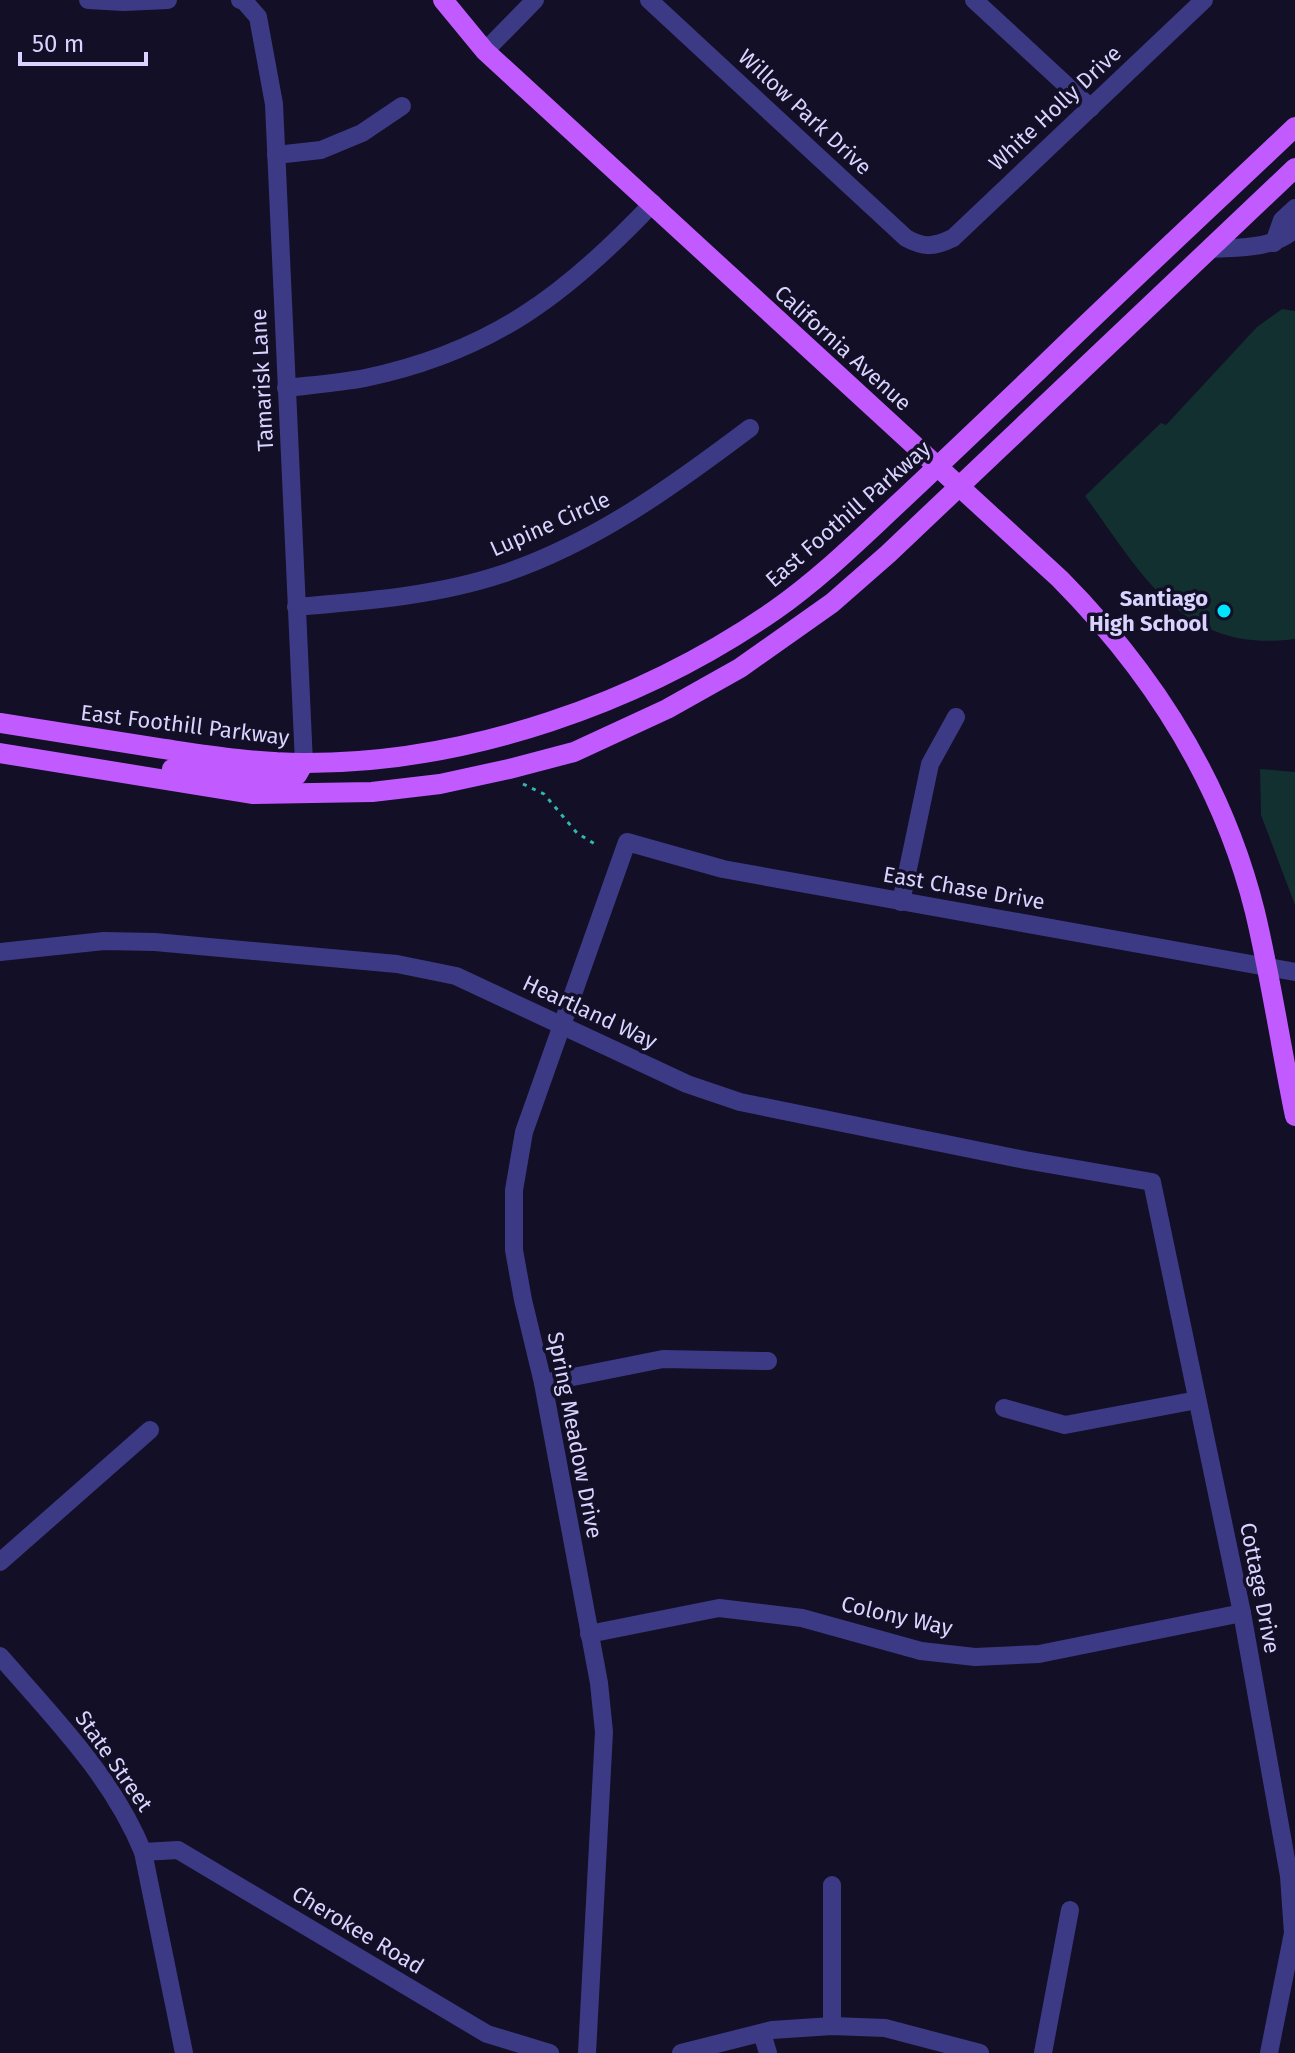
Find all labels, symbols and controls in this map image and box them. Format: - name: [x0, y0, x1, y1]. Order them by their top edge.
- scale bar: [20, 16, 146, 66]
- text: 50 m: [32, 30, 84, 58]
- street label: White Holly Drive: [983, 40, 1127, 176]
- street label: Willow Park Drive: [733, 43, 877, 181]
- street label: California Avenue: [769, 279, 917, 417]
- street label: Tamarisk Lane: [245, 308, 279, 452]
- street label: East Foothill Parkway: [760, 435, 936, 593]
- street label: Lupine Circle: [486, 486, 614, 562]
- place label: Santiago High School: [1089, 585, 1208, 637]
- marker: Santiago High School: [1215, 602, 1233, 620]
- street label: East Foothill Parkway: [79, 699, 291, 751]
- street label: East Chase Drive: [881, 860, 1047, 916]
- street label: Heartland Way: [519, 969, 662, 1055]
- street label: Spring Meadow Drive: [542, 1329, 608, 1541]
- street label: Cottage Drive: [1234, 1520, 1286, 1656]
- street label: Colony Way: [839, 1590, 955, 1642]
- street label: State Street: [69, 1705, 159, 1817]
- street label: Cherokee Road: [287, 1880, 429, 1980]

